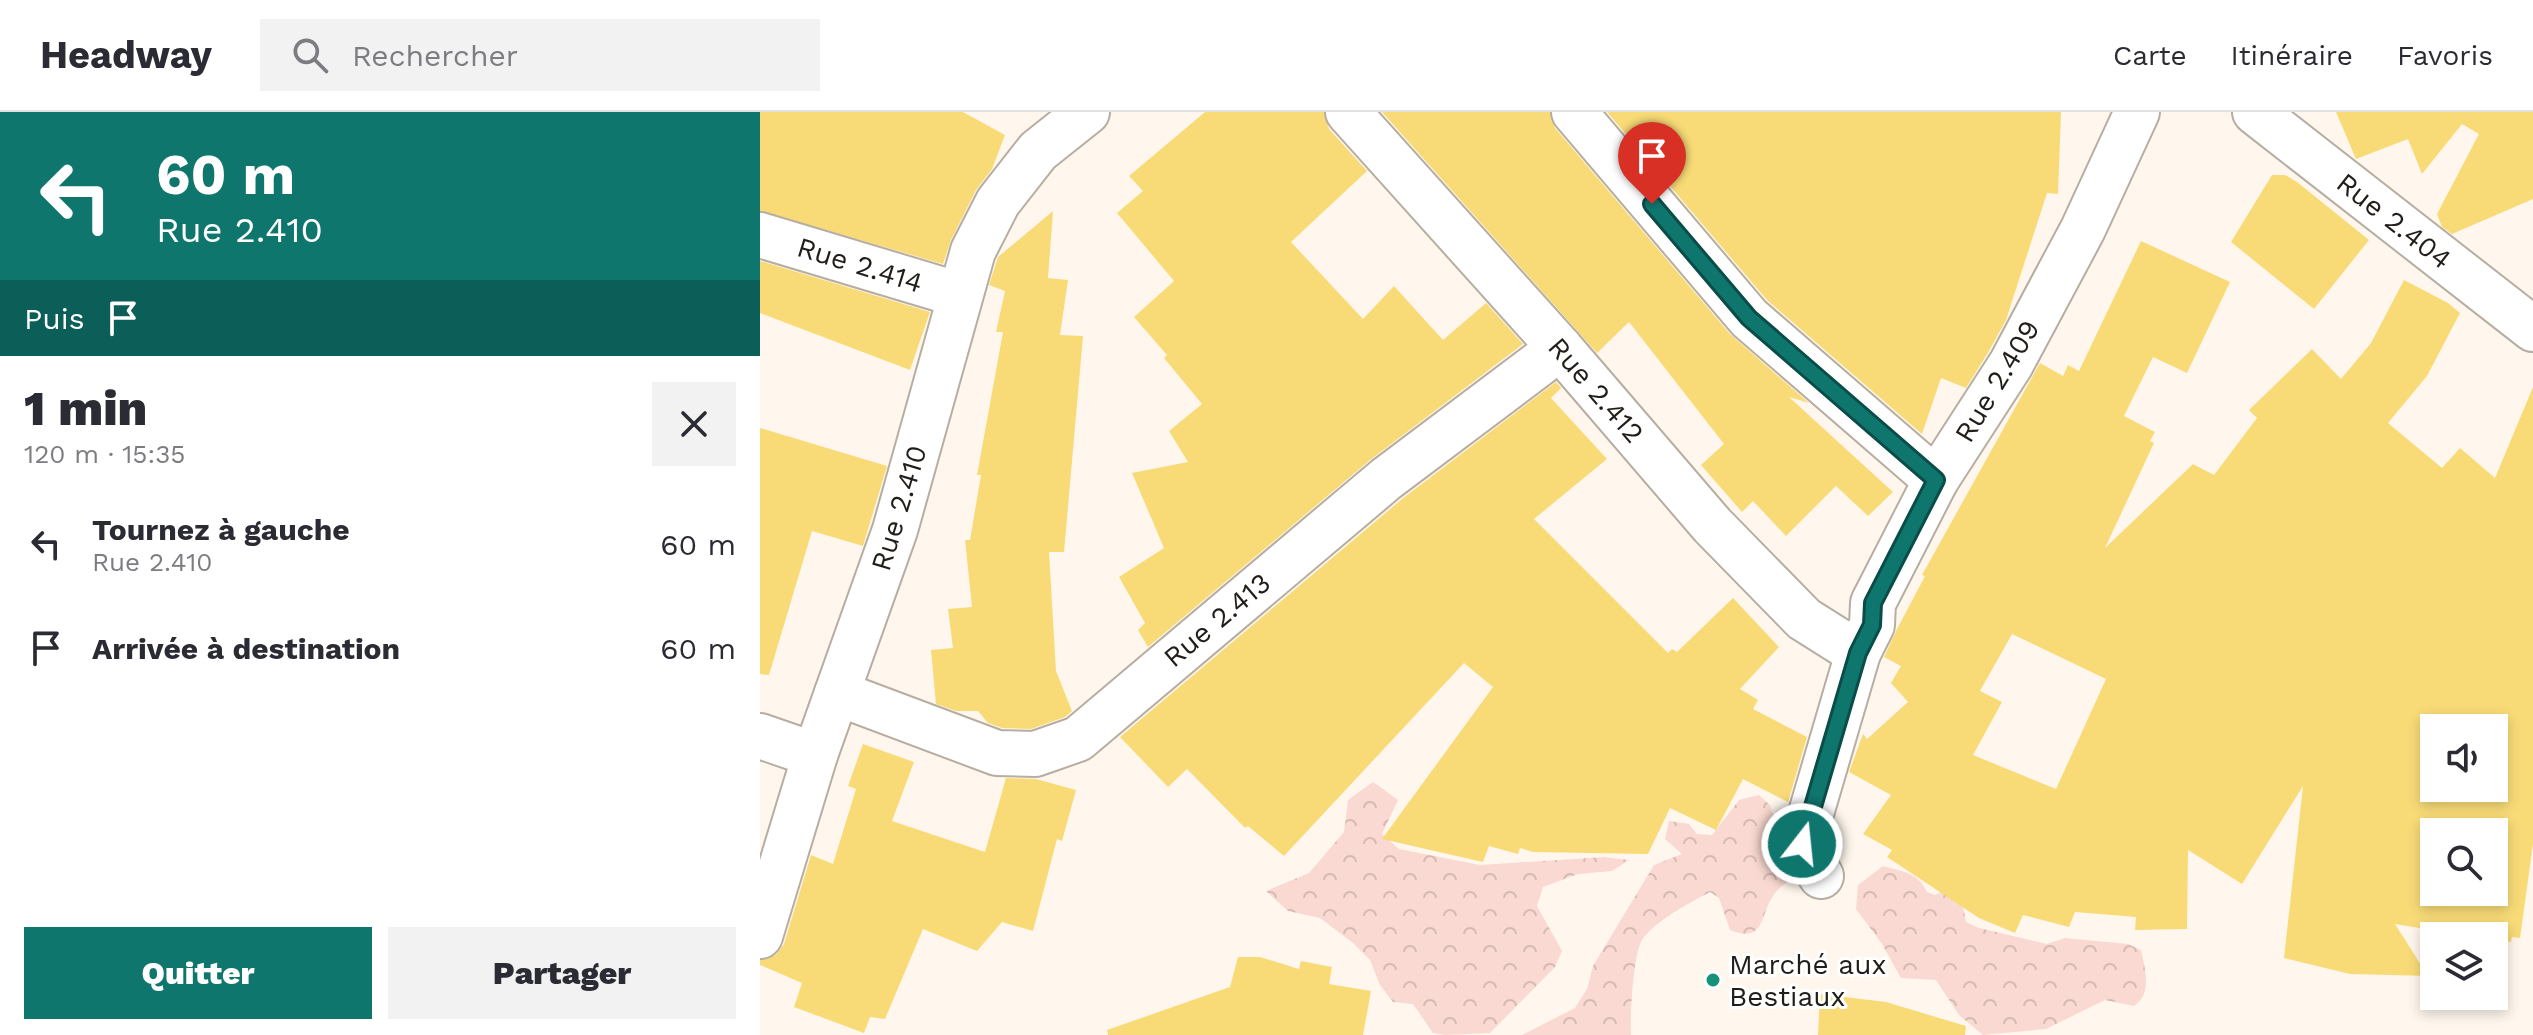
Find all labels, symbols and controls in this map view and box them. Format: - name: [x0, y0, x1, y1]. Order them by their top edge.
- search box: [260, 19, 820, 91]
- text: Headway: [40, 33, 212, 77]
- icon: search: [288, 33, 332, 77]
- text: Rechercher: [352, 38, 518, 73]
- text: Carte: [2113, 39, 2187, 72]
- text: Itinéraire: [2231, 39, 2353, 72]
- text: Favoris: [2397, 39, 2493, 72]
- pin: [1618, 122, 1686, 204]
- icon: arrive: [1630, 134, 1674, 178]
- text: 60 m: [156, 142, 295, 208]
- icon: left: [24, 144, 128, 248]
- street label: Rue 2.404: [2330, 166, 2458, 276]
- text: Rue 2.410: [156, 209, 323, 251]
- street label: Rue 2.414: [793, 230, 927, 300]
- icon: arrive: [101, 296, 145, 340]
- text: Puis: [24, 301, 85, 336]
- street label: Rue 2.409: [1948, 314, 2046, 448]
- street label: Rue 2.412: [1541, 331, 1651, 449]
- text: 1 min: [24, 380, 147, 437]
- button: close: [652, 382, 736, 466]
- text: 120 m · 15:35: [24, 439, 185, 469]
- street label: Rue 2.410: [864, 441, 934, 575]
- text: Tournez à gauche: [92, 512, 350, 547]
- icon: left: [24, 522, 68, 566]
- text: 60 m: [660, 527, 736, 562]
- text: Rue 2.410: [92, 547, 213, 577]
- street label: Rue 2.413: [1157, 566, 1277, 674]
- icon: arrive: [24, 626, 68, 670]
- text: Arrivée à destination: [92, 631, 400, 666]
- text: 60 m: [660, 631, 736, 666]
- map controls: [2420, 714, 2508, 1010]
- button: sound: [2420, 714, 2508, 802]
- position arrow: [1760, 802, 1844, 886]
- button: search: [2420, 818, 2508, 906]
- button: layers: [2420, 922, 2508, 1010]
- button: Quitter: [24, 927, 372, 1019]
- button: Partager: [388, 927, 736, 1019]
- place label: Marché aux Bestiaux: [1729, 948, 1886, 1013]
- marker: Marché aux Bestiaux: [1704, 971, 1722, 989]

